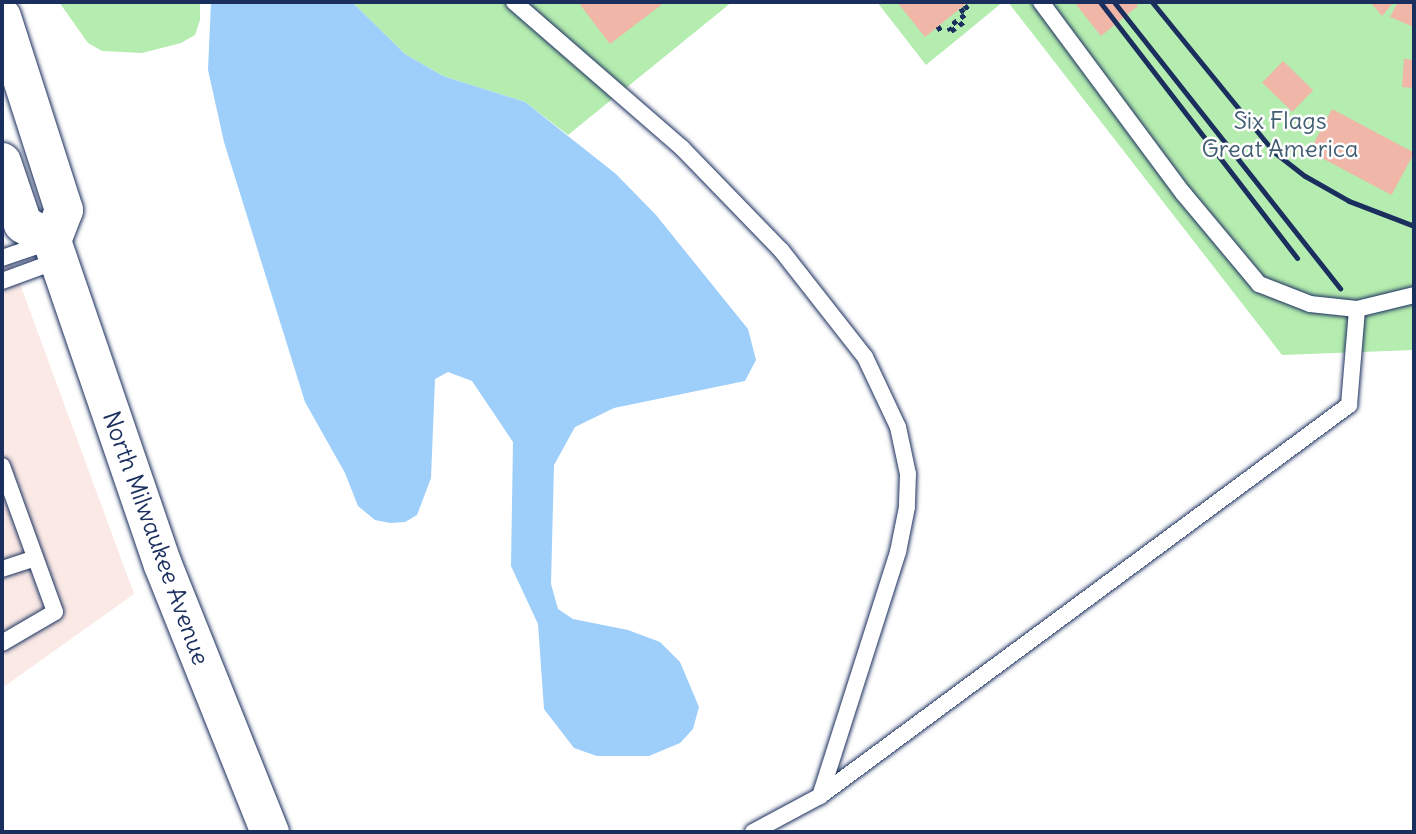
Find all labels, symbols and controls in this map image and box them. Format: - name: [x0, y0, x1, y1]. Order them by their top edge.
- park label: Six Flags Great America: [1201, 107, 1359, 163]
- street label: North Milwaukee Avenue: [97, 407, 215, 669]

